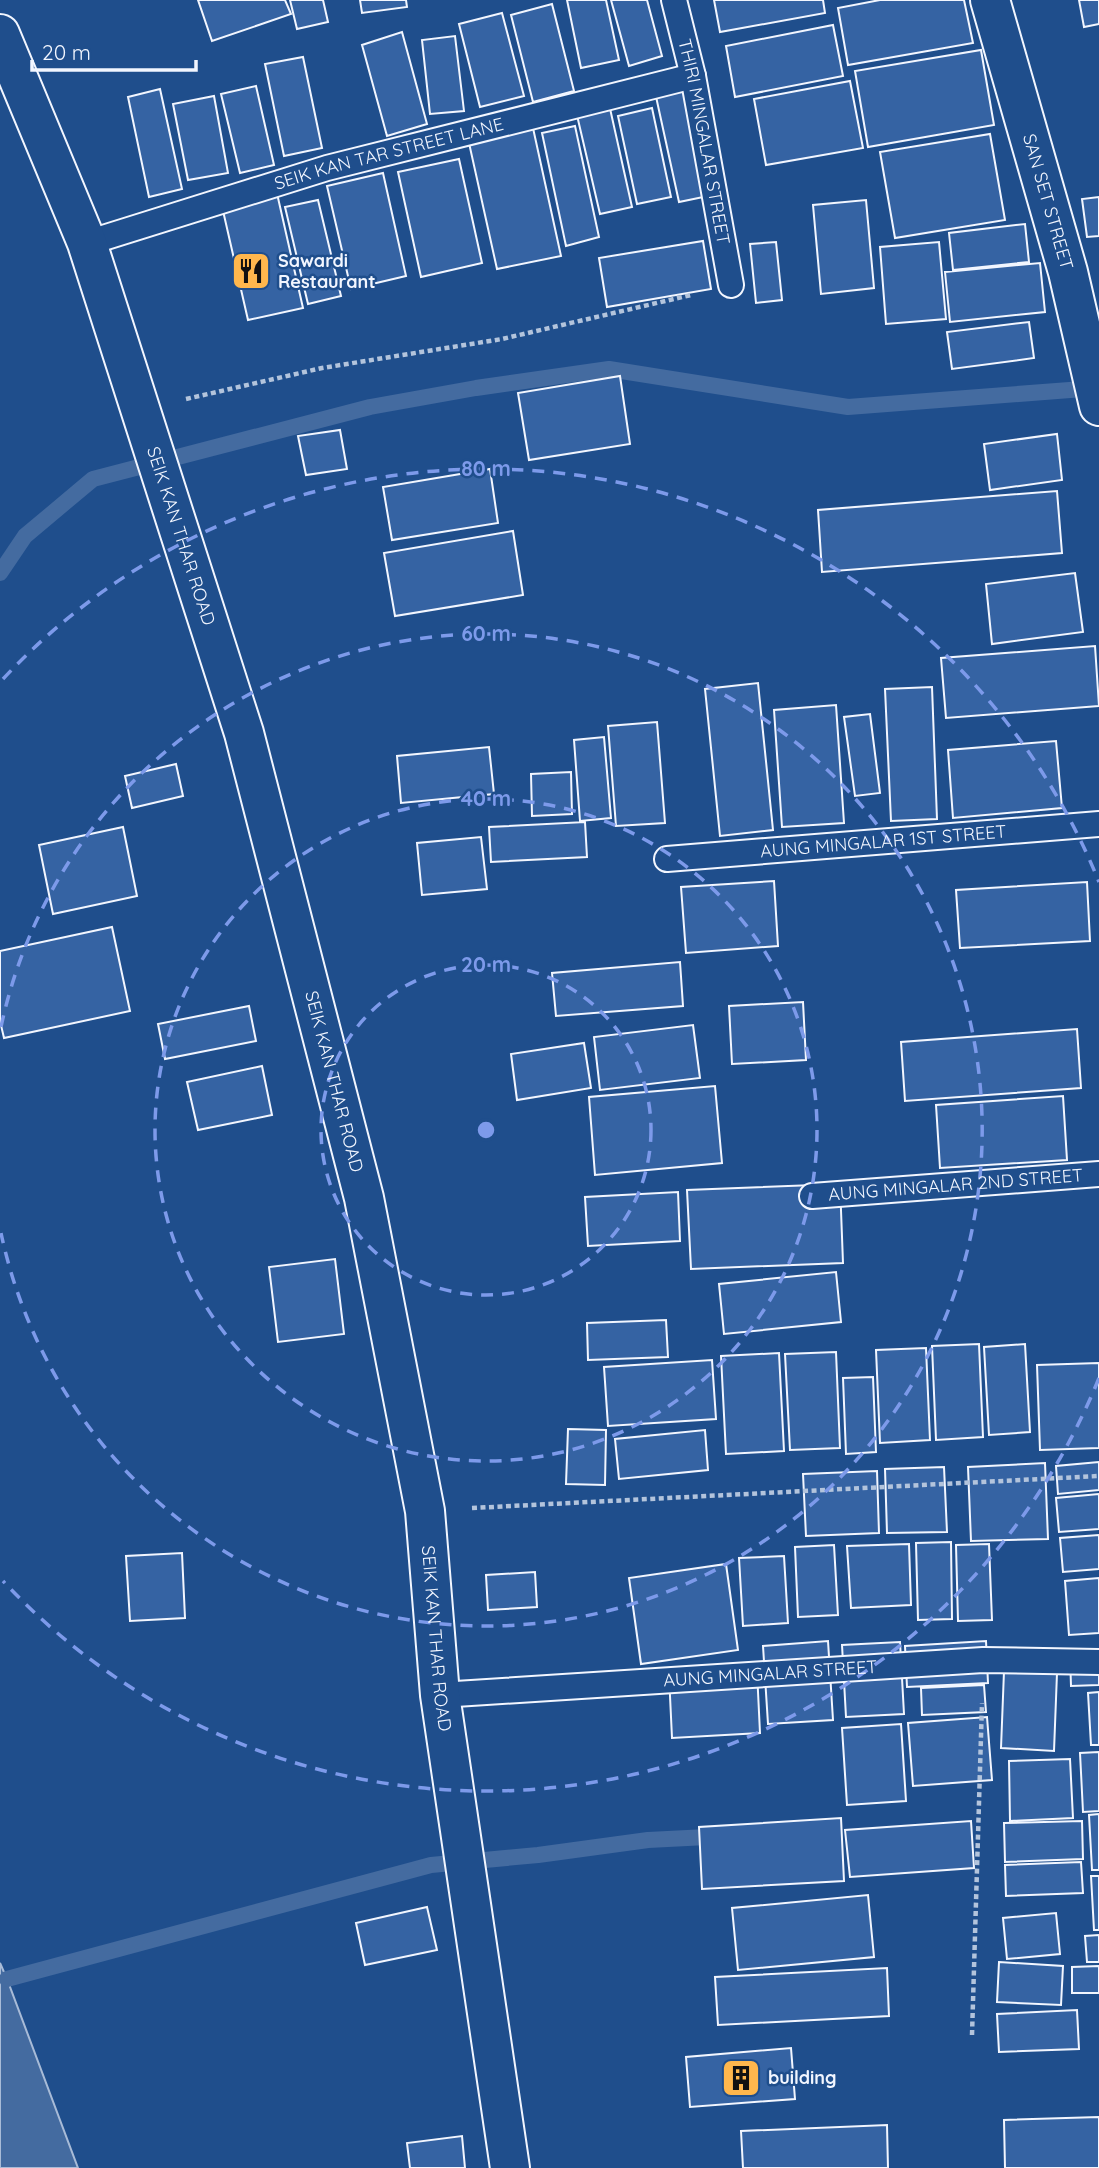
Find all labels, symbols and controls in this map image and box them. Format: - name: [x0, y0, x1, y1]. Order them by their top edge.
- scale bar: [32, 28, 196, 72]
- street label: THIRI MINGALAR STREET: [673, 36, 735, 247]
- text: 20 m: [42, 39, 91, 65]
- street label: SEIK KAN TAR STREET LANE: [271, 112, 506, 195]
- street label: SAN SET STREET: [1018, 131, 1079, 272]
- place label: Sawardi Restaurant: [278, 249, 376, 293]
- restaurant icon: Sawardi Restaurant: [230, 250, 272, 292]
- street label: SEIK KAN THAR ROAD: [142, 443, 221, 628]
- text: 80 m: [461, 455, 511, 481]
- text: 60 m: [461, 620, 511, 646]
- text: 40 m: [461, 785, 511, 811]
- street label: AUNG MINGALAR 1ST STREET: [759, 820, 1007, 862]
- text: 20 m: [461, 951, 511, 977]
- street label: SEIK KAN THAR ROAD: [300, 988, 369, 1175]
- centre of rings: [474, 1118, 498, 1142]
- street label: AUNG MINGALAR 2ND STREET: [827, 1163, 1084, 1206]
- street label: SEIK KAN THAR ROAD: [417, 1545, 457, 1733]
- street label: AUNG MINGALAR STREET: [663, 1655, 878, 1692]
- building icon: building: [720, 2057, 762, 2099]
- place label: building: [768, 2066, 837, 2089]

